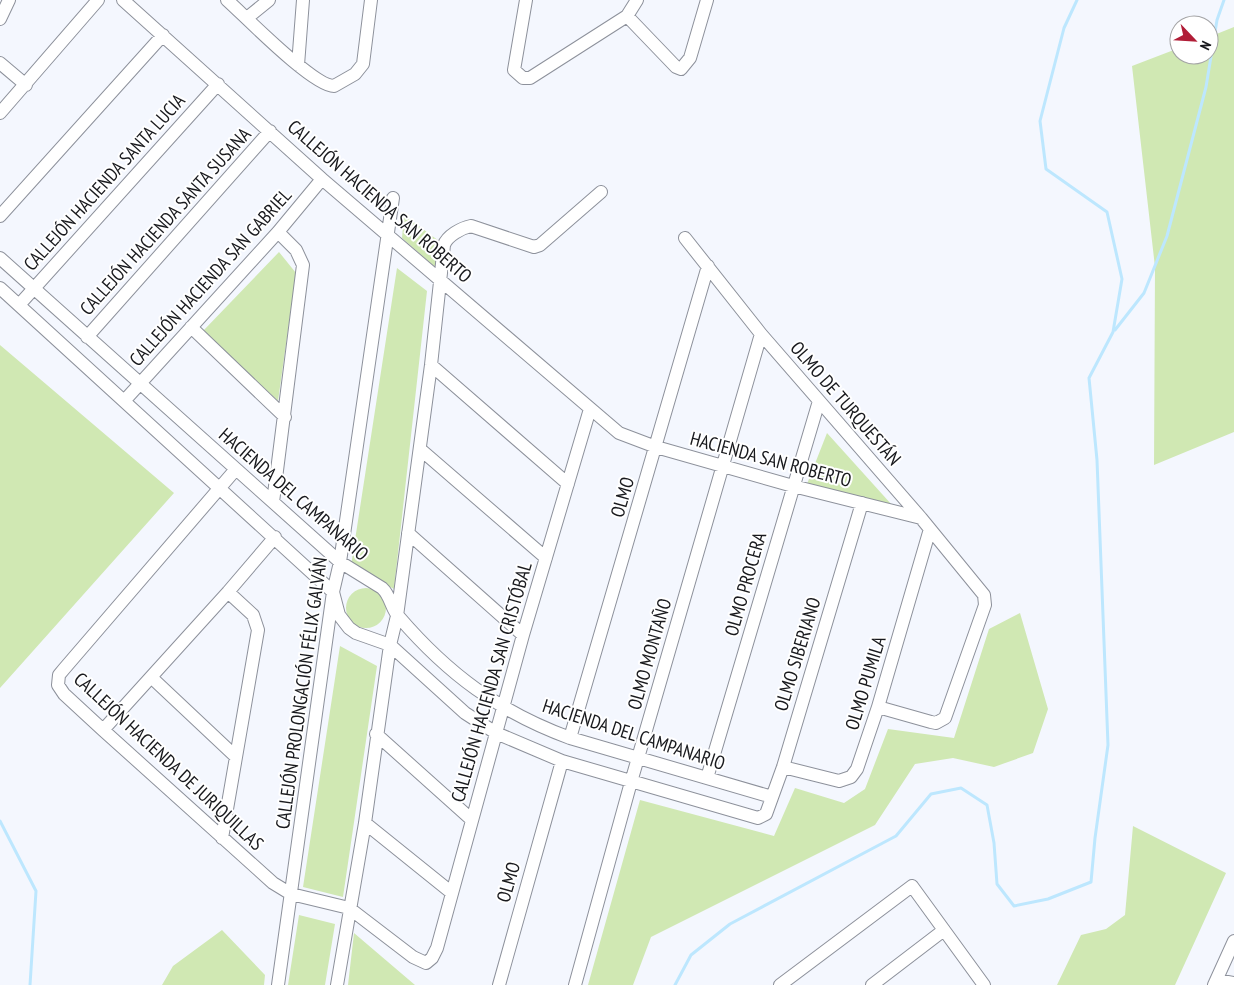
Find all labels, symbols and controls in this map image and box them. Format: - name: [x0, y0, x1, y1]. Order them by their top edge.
- north arrow: [1169, 15, 1219, 65]
- text: N: [1196, 38, 1216, 53]
- street label: CALLEJÓN HACIENDA SANTA LUCIA: [18, 89, 190, 275]
- street label: CALLEJÓN HACIENDA SAN ROBERTO: [283, 114, 477, 288]
- street label: CALLEJÓN HACIENDA SANTA SUSANA: [74, 122, 256, 320]
- street label: CALLEJÓN HACIENDA SAN GABRIEL: [124, 183, 296, 371]
- street label: OLMO DE TURQUESTÁN: [786, 336, 906, 470]
- street label: HACIENDA DEL CAMPANARIO: [214, 422, 374, 566]
- street label: HACIENDA SAN ROBERTO: [688, 426, 854, 492]
- street label: OLMO: [605, 474, 639, 520]
- street label: OLMO PROCERA: [719, 529, 771, 639]
- street label: CALLEJÓN PROLONGACIÓN FÉLIX GALVÁN: [270, 555, 332, 831]
- street label: CALLEJÓN HACIENDA SAN CRISTÓBAL: [445, 559, 537, 805]
- street label: OLMO SIBERIANO: [768, 594, 826, 714]
- street label: OLMO MONTAÑO: [622, 596, 676, 712]
- street label: OLMO PUMILA: [839, 633, 891, 733]
- street label: CALLEJÓN HACIENDA DE JURIQUILLAS: [69, 667, 269, 855]
- street label: HACIENDA DEL CAMPANARIO: [540, 693, 728, 775]
- street label: OLMO: [491, 859, 525, 905]

